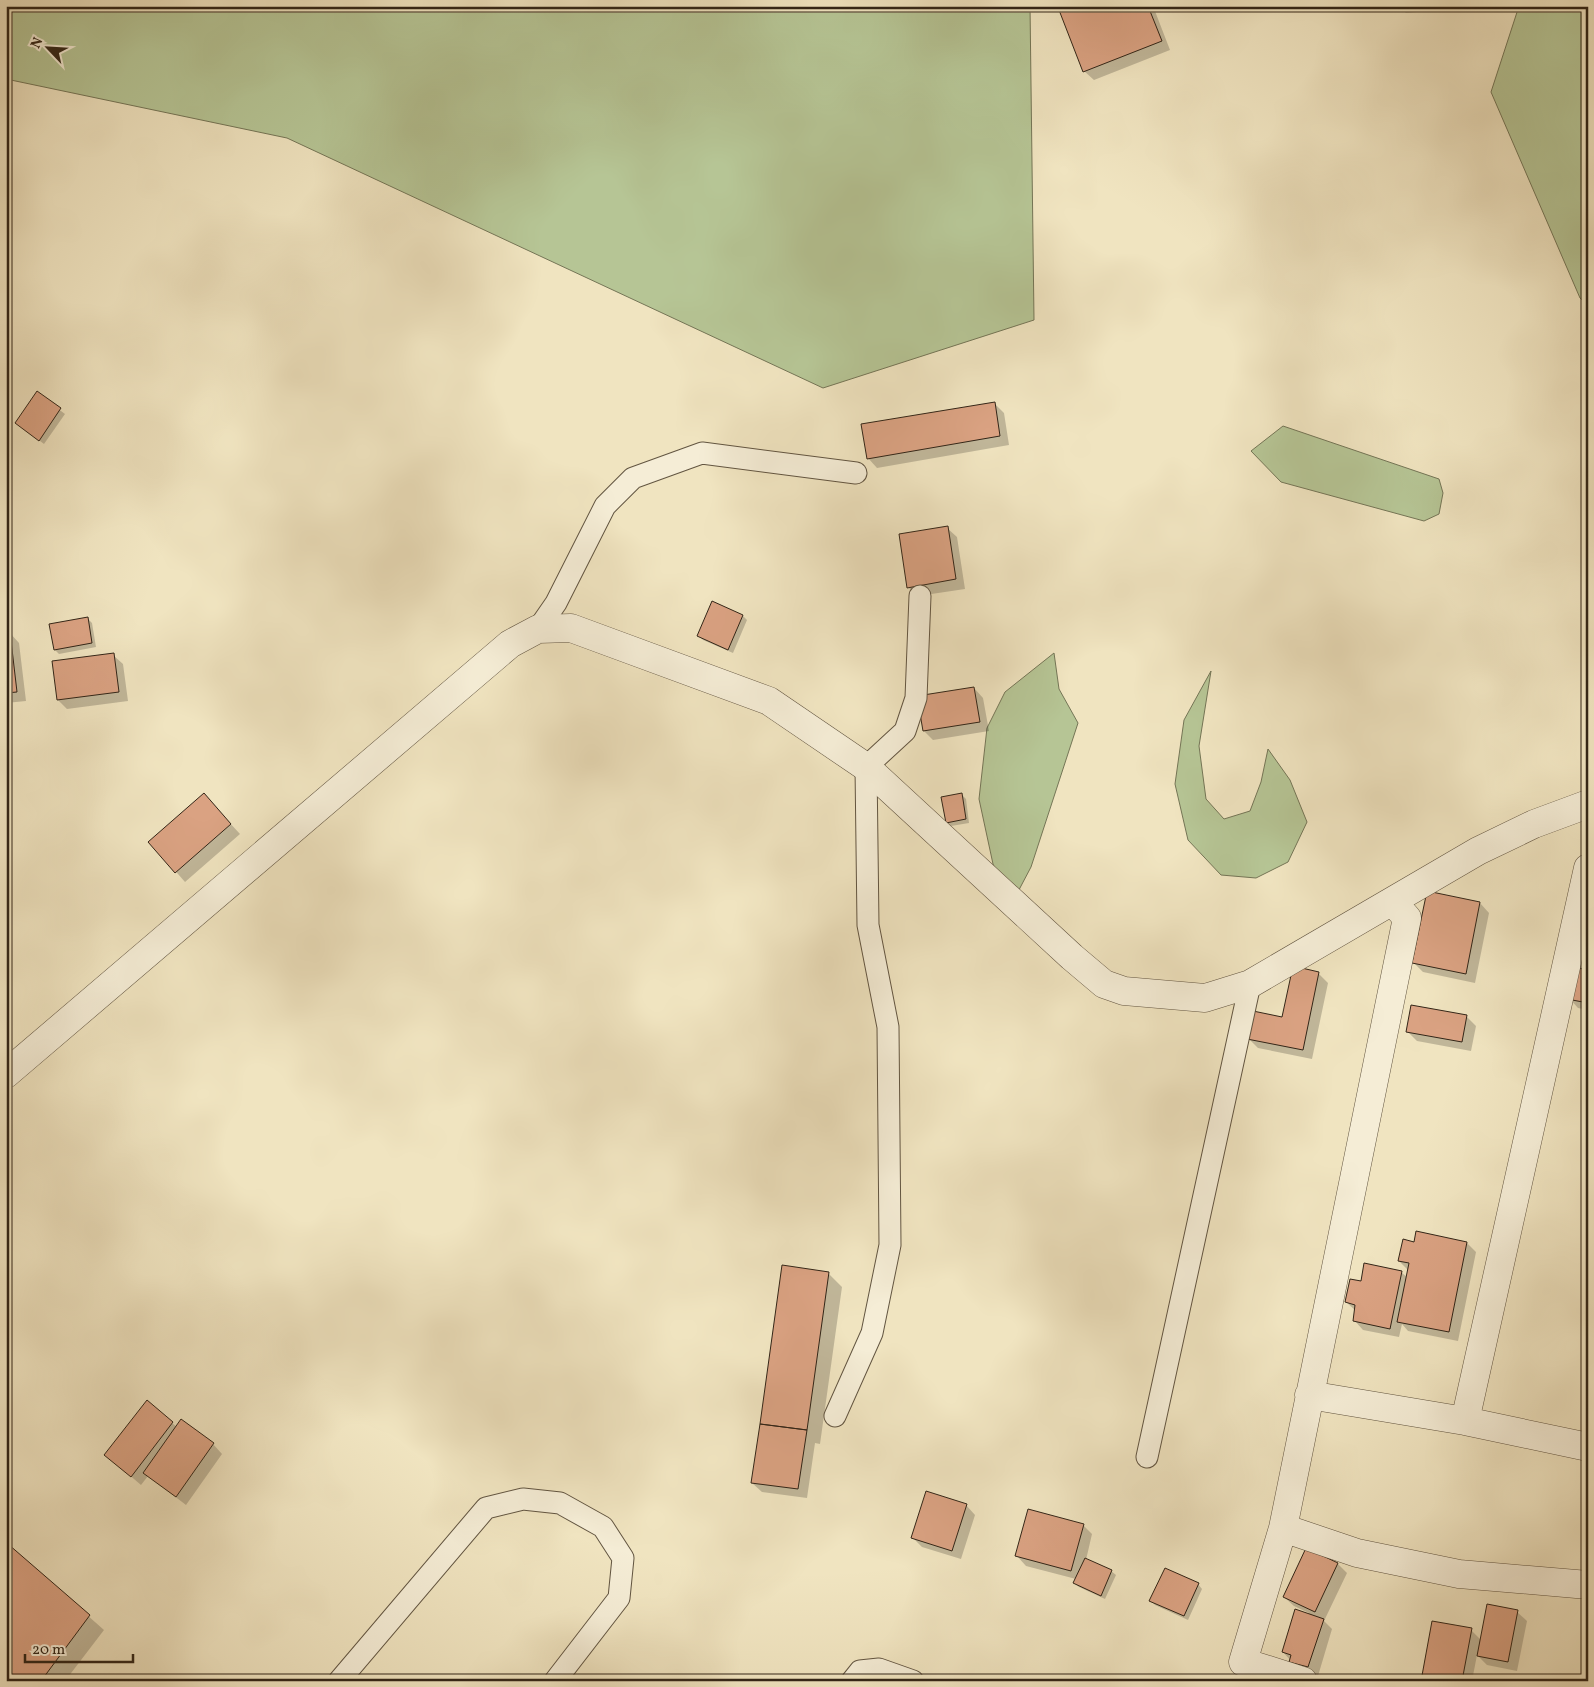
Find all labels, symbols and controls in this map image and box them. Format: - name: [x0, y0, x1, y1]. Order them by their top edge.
- north arrow: [22, 22, 72, 72]
- text: N: [27, 35, 48, 52]
- scale bar: [25, 1632, 132, 1664]
- text: 20 m: [32, 1640, 65, 1661]

